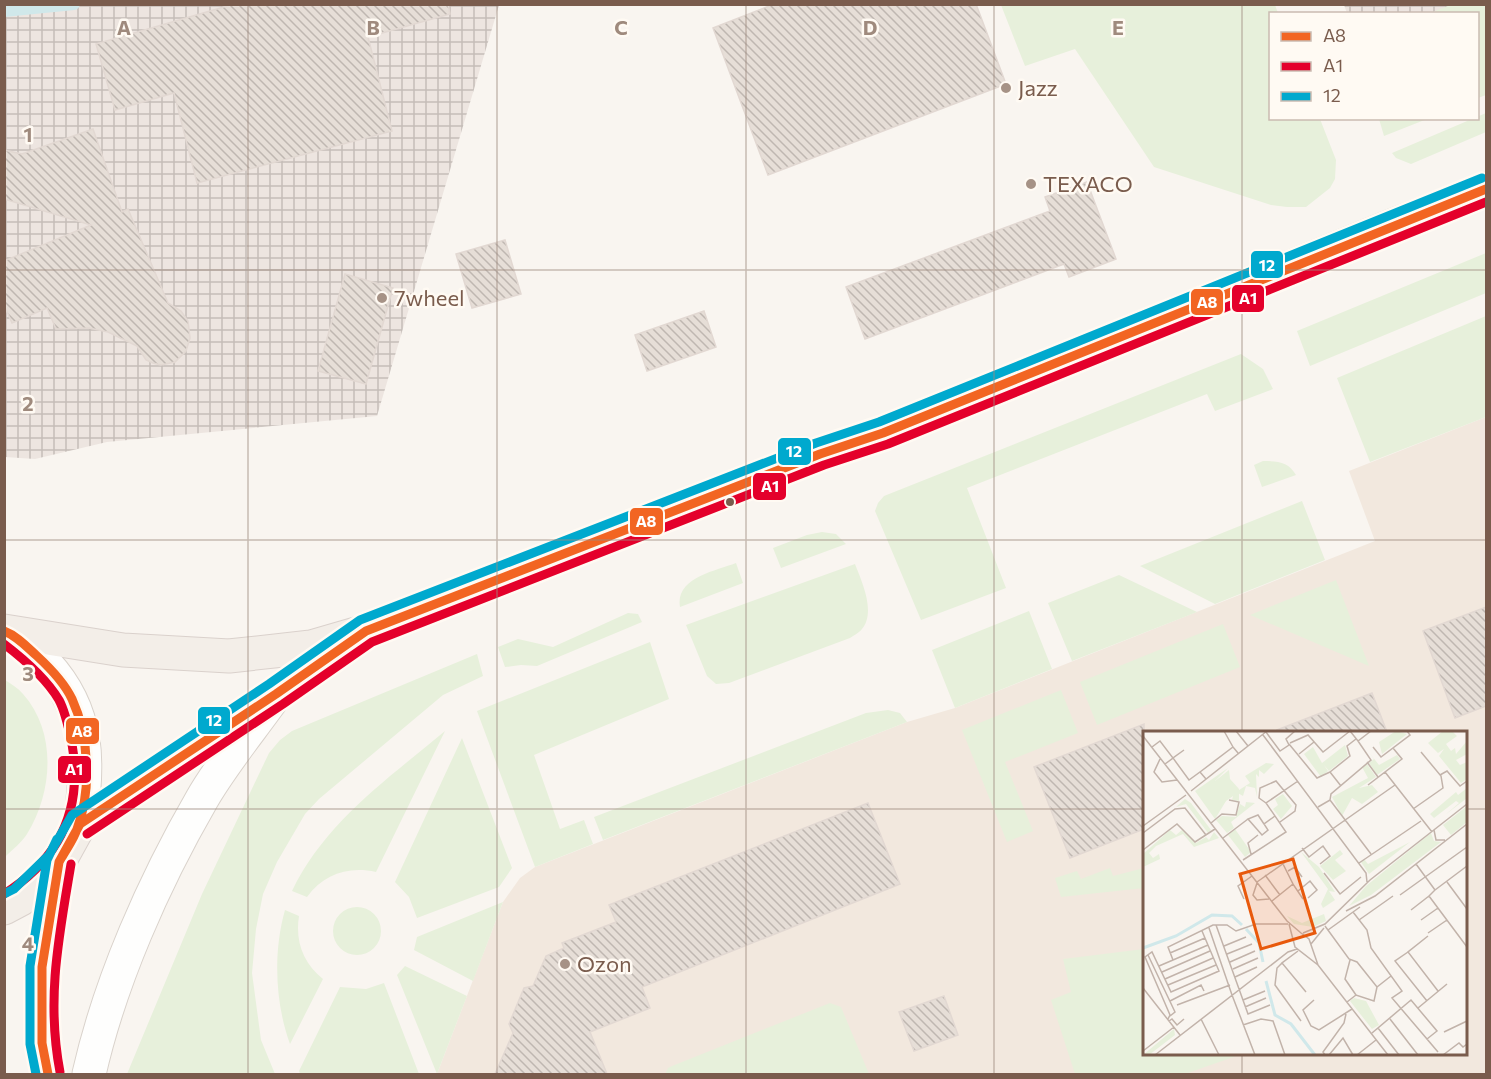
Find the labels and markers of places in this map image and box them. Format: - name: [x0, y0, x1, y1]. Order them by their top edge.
- place label: Jazz: [1018, 74, 1058, 101]
- marker: Jazz: [999, 81, 1013, 95]
- place label: ТЕХАСО: [1043, 170, 1133, 197]
- marker: ТЕХАСО: [1024, 177, 1038, 191]
- place label: 7wheel: [394, 284, 465, 311]
- marker: 7wheel: [375, 291, 389, 305]
- unlabelled marker: [724, 496, 736, 508]
- place label: Ozon: [577, 950, 632, 977]
- marker: Ozon: [558, 957, 572, 971]

